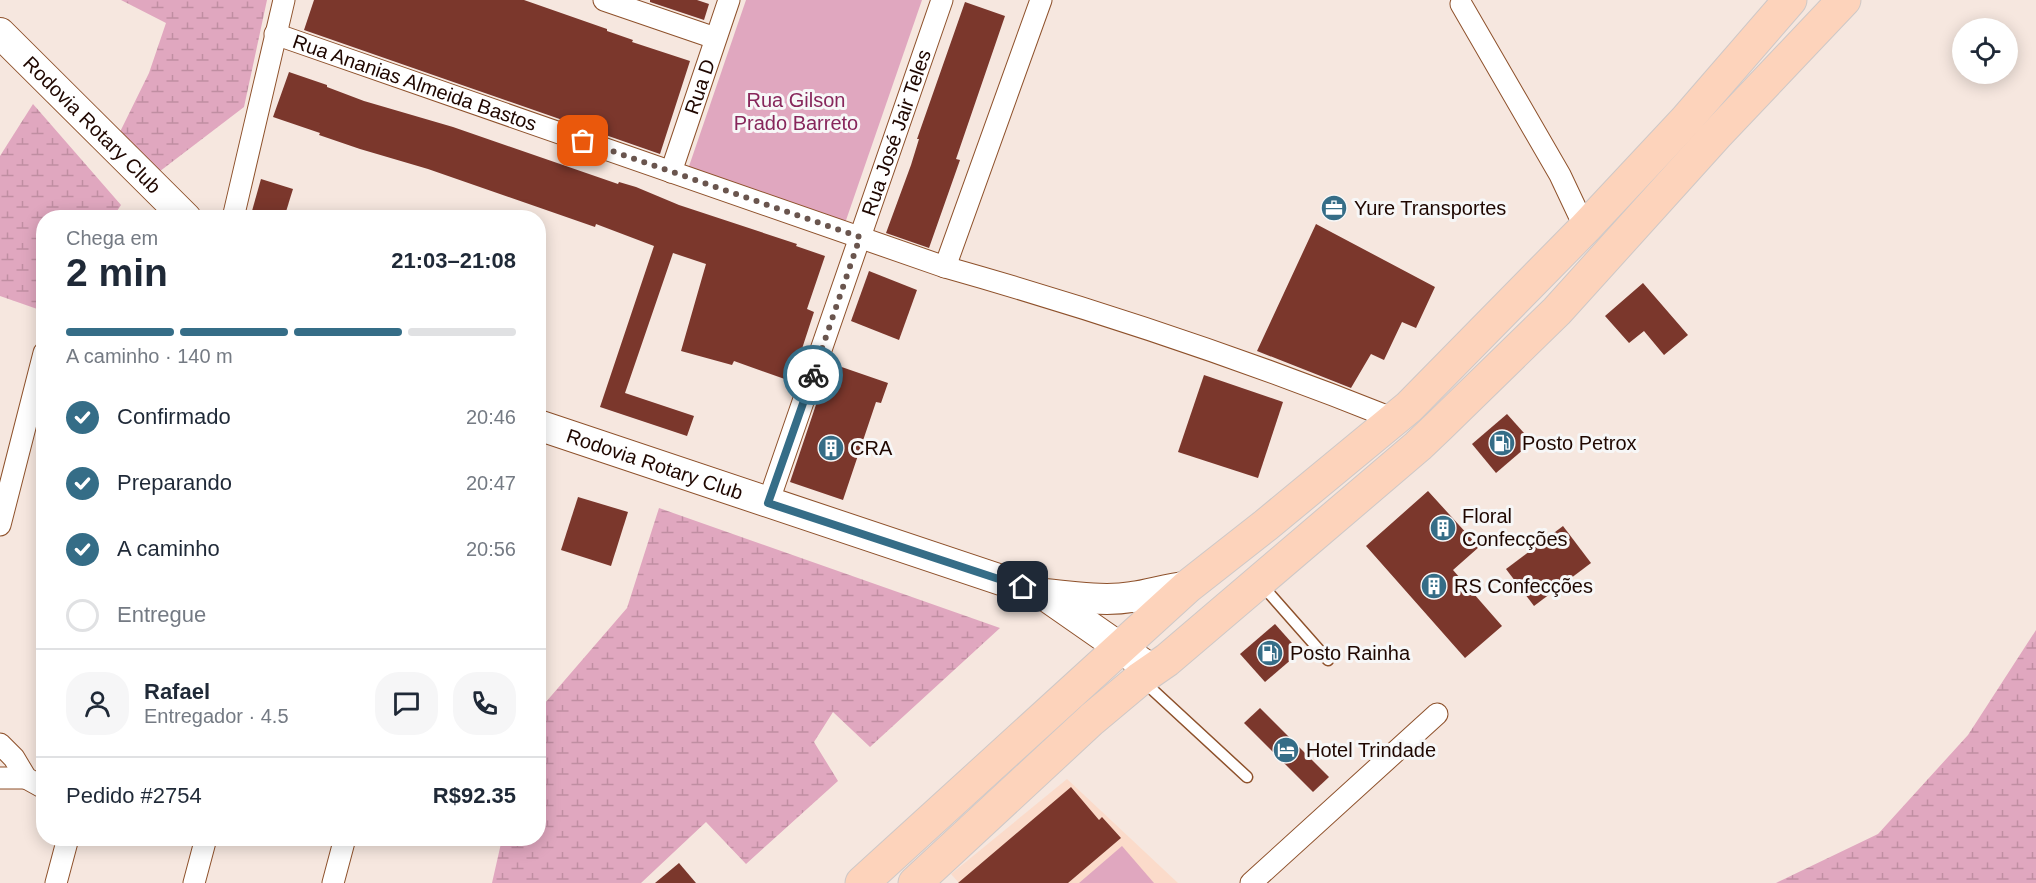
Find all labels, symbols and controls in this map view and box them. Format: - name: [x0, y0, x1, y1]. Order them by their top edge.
- map controls: [1952, 18, 2018, 84]
- button: locate: [1952, 18, 2018, 84]
- street label: Rua Ananias Almeida Bastos: [290, 30, 540, 135]
- street label: Rua José Jair Teles: [857, 47, 935, 218]
- street label: Rodovia Rotary Club: [19, 52, 165, 198]
- street label: Rua D: [680, 56, 719, 117]
- park label: Rua Gilson Prado Barreto: [734, 89, 858, 134]
- pin: [557, 115, 608, 166]
- icon: bag: [566, 124, 599, 157]
- office icon: Yure Transportes: [1319, 193, 1349, 223]
- place label: Yure Transportes: [1354, 197, 1506, 219]
- text: Chega em: [66, 227, 158, 249]
- text: 21:03–21:08: [391, 248, 516, 273]
- text: 2 min: [66, 251, 168, 294]
- text: A caminho · 140 m: [66, 345, 233, 367]
- courier: [783, 345, 843, 405]
- icon: bike: [797, 359, 830, 392]
- icon: check: [66, 401, 99, 434]
- text: Confirmado: [117, 404, 231, 429]
- text: 20:46: [466, 406, 516, 428]
- street label: Rodovia Rotary Club: [564, 424, 746, 504]
- fuel station icon: Posto Petrox: [1487, 428, 1517, 458]
- place label: Posto Petrox: [1522, 432, 1637, 454]
- building icon: CRA: [816, 433, 846, 463]
- place label: CRA: [850, 437, 893, 459]
- icon: check: [66, 467, 99, 500]
- text: Preparando: [117, 470, 232, 495]
- text: 20:47: [466, 472, 516, 494]
- place label: Floral Confecções: [1462, 505, 1568, 550]
- building icon: Floral Confecções: [1428, 513, 1458, 543]
- icon: check: [66, 533, 99, 566]
- text: A caminho: [117, 536, 220, 561]
- text: 20:56: [466, 538, 516, 560]
- pin: [997, 561, 1048, 612]
- icon: home: [1006, 570, 1039, 603]
- building icon: RS Confecções: [1419, 571, 1449, 601]
- place label: RS Confecções: [1454, 575, 1593, 597]
- text: Entregue: [117, 602, 206, 627]
- fuel station icon: Posto Rainha: [1255, 638, 1285, 668]
- place label: Posto Rainha: [1290, 642, 1411, 664]
- button: person: [66, 672, 129, 735]
- button: chat: [375, 672, 438, 735]
- button: phone: [453, 672, 516, 735]
- text: Rafael: [144, 679, 210, 704]
- text: Entregador · 4.5: [144, 705, 289, 727]
- hotel icon: Hotel Trindade: [1271, 735, 1301, 765]
- place label: Hotel Trindade: [1306, 739, 1436, 761]
- text: Pedido #2754: [66, 783, 202, 808]
- text: R$92.35: [433, 783, 516, 808]

